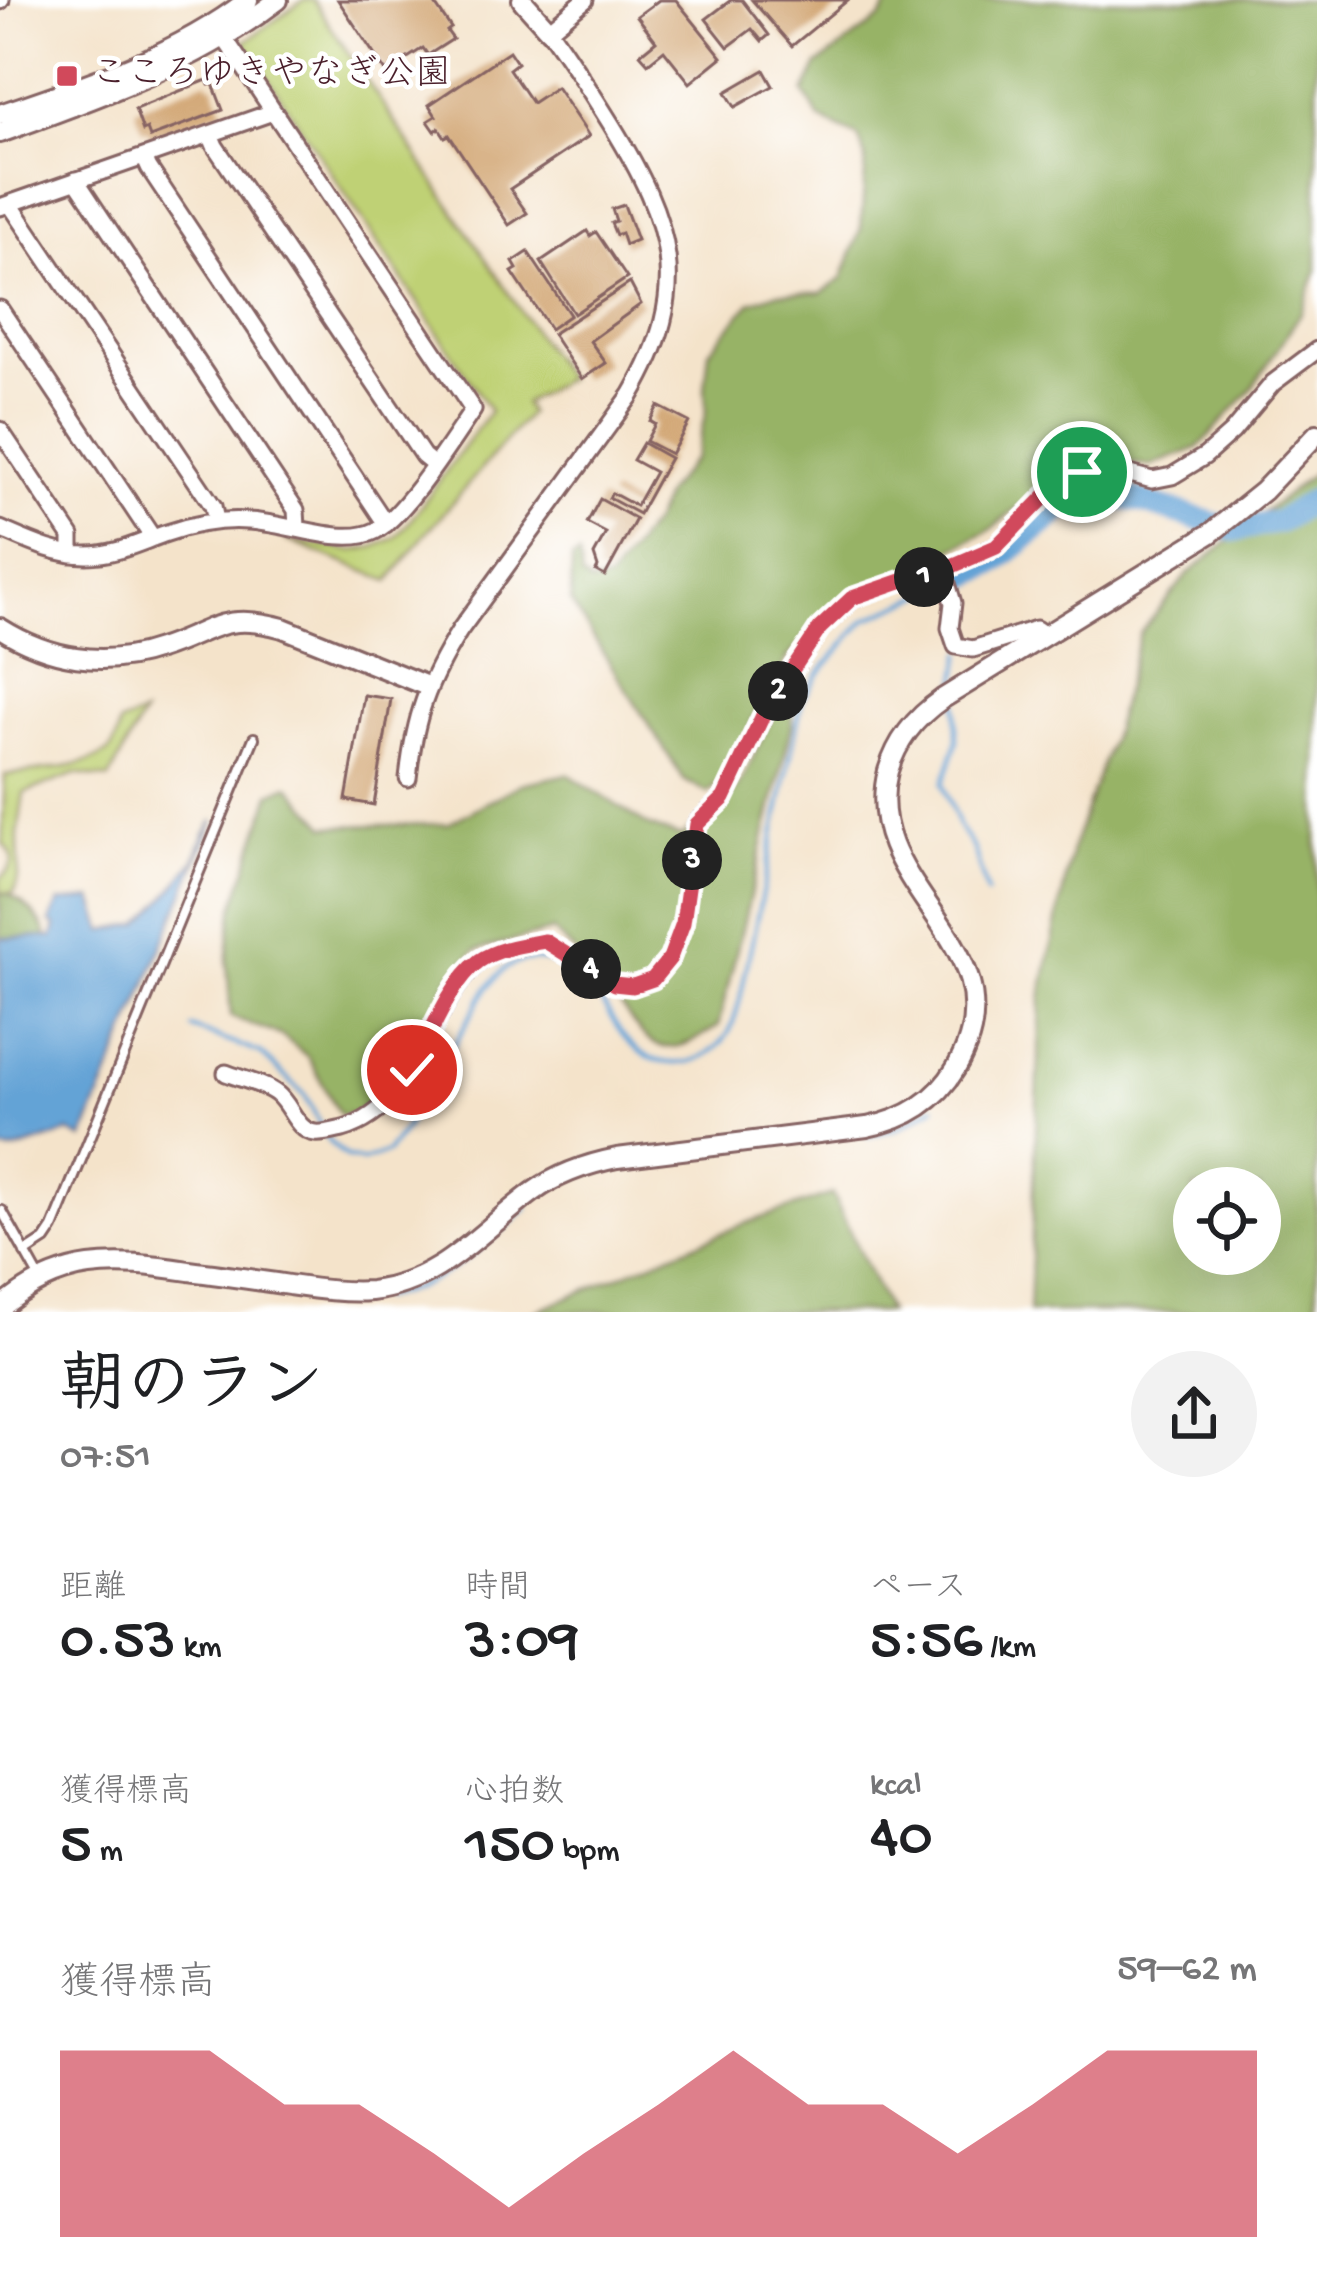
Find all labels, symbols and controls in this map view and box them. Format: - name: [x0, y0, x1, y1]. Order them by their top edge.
- place label: こころゆきやなぎ公園: [91, 54, 451, 98]
- marker: こころゆきやなぎ公園: [54, 63, 80, 89]
- pin: [1031, 421, 1133, 523]
- icon: arrive: [1049, 439, 1115, 505]
- pin: 1: [894, 547, 954, 607]
- text: 1: [917, 558, 931, 596]
- pin: 2: [748, 661, 808, 721]
- text: 2: [770, 672, 786, 710]
- pin: 3: [662, 830, 722, 890]
- text: 3: [683, 841, 701, 879]
- pin: 4: [561, 939, 621, 999]
- text: 4: [583, 950, 599, 988]
- pin: [361, 1019, 463, 1121]
- icon: check: [379, 1037, 445, 1103]
- map controls: [1173, 1167, 1281, 1275]
- button: locate: [1173, 1167, 1281, 1275]
- button: share: [1131, 1351, 1257, 1477]
- text: 朝のラン: [60, 1352, 324, 1430]
- text: 07:51: [60, 1436, 151, 1482]
- text: 距離: [60, 1571, 126, 1609]
- text: 時間: [465, 1571, 531, 1609]
- text: ペース: [870, 1571, 967, 1609]
- text: 0.53: [60, 1609, 176, 1679]
- text: 3:09: [465, 1609, 579, 1679]
- text: 5:56: [870, 1609, 982, 1679]
- text: km: [176, 1630, 222, 1668]
- text: /km: [982, 1630, 1036, 1668]
- text: kcal: [870, 1768, 922, 1806]
- text: 獲得標高: [60, 1775, 192, 1813]
- text: 心拍数: [465, 1775, 564, 1813]
- text: 40: [870, 1806, 932, 1876]
- text: 5: [60, 1813, 92, 1883]
- text: 150: [465, 1813, 555, 1883]
- text: m: [92, 1834, 123, 1872]
- text: bpm: [555, 1834, 620, 1872]
- text: 59–62 m: [1117, 1948, 1257, 1994]
- text: 獲得標高: [60, 1963, 216, 2009]

